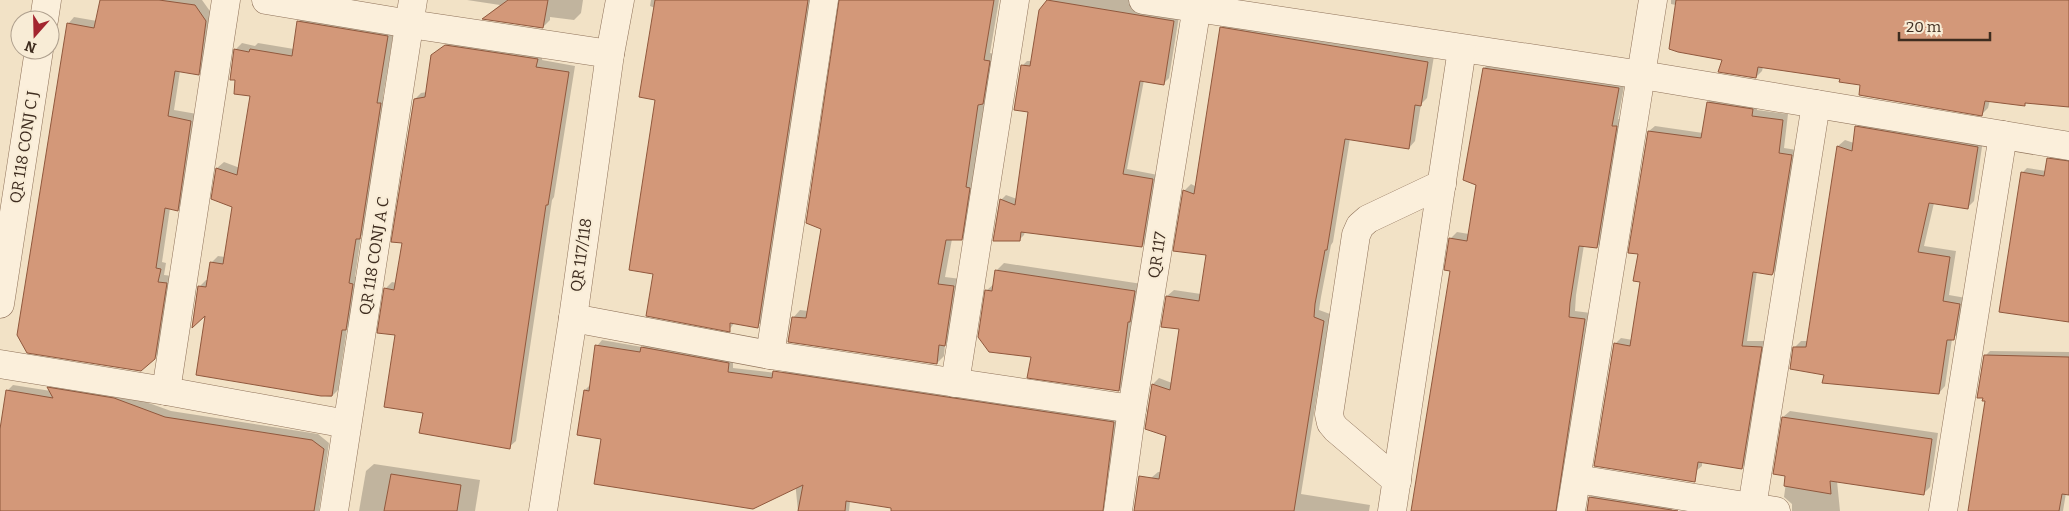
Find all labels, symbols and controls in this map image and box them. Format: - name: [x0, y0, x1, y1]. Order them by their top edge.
- north arrow: [10, 10, 60, 60]
- scale bar: [1899, 10, 1990, 42]
- text: 20 m: [1906, 18, 1942, 36]
- text: N: [23, 37, 39, 57]
- street label: QR 118 CONJ C J: [6, 89, 42, 205]
- street label: QR 118 CONJ A C: [355, 196, 393, 316]
- street label: QR 117/118: [566, 217, 596, 293]
- street label: QR 117: [1144, 230, 1170, 280]

